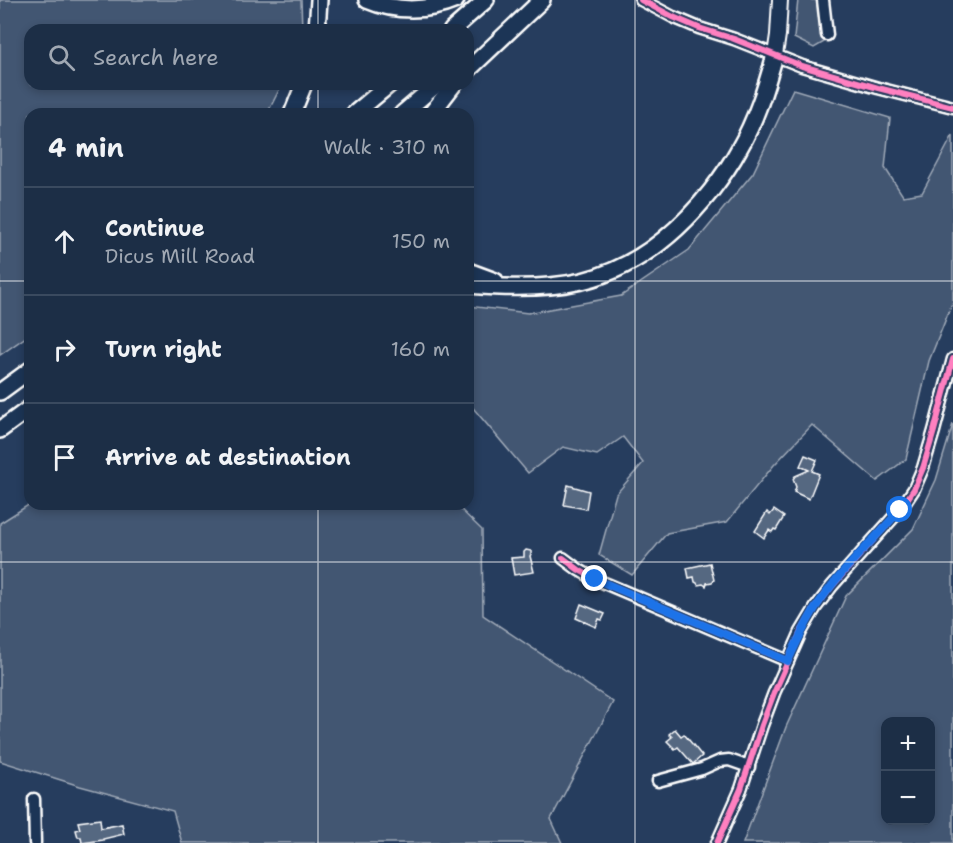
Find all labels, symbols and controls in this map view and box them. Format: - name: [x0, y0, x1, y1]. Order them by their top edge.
- search box: [24, 24, 474, 90]
- icon: search: [45, 41, 78, 74]
- text: Search here: [93, 43, 219, 72]
- text: 4 min: [48, 130, 124, 165]
- text: Walk · 310 m: [324, 134, 450, 160]
- text: Continue: [105, 214, 205, 243]
- icon: ahead: [48, 225, 81, 258]
- text: 150 m: [392, 228, 450, 254]
- text: Dicus Mill Road: [105, 243, 255, 269]
- icon: right: [48, 333, 81, 366]
- text: Turn right: [105, 335, 222, 364]
- text: 160 m: [391, 336, 450, 362]
- icon: arrive: [48, 441, 81, 474]
- text: Arrive at destination: [105, 443, 351, 472]
- route start: [886, 496, 912, 522]
- route end: [581, 565, 607, 591]
- map controls: [881, 717, 935, 825]
- button: +: [881, 717, 935, 771]
- button: −: [881, 771, 935, 825]

